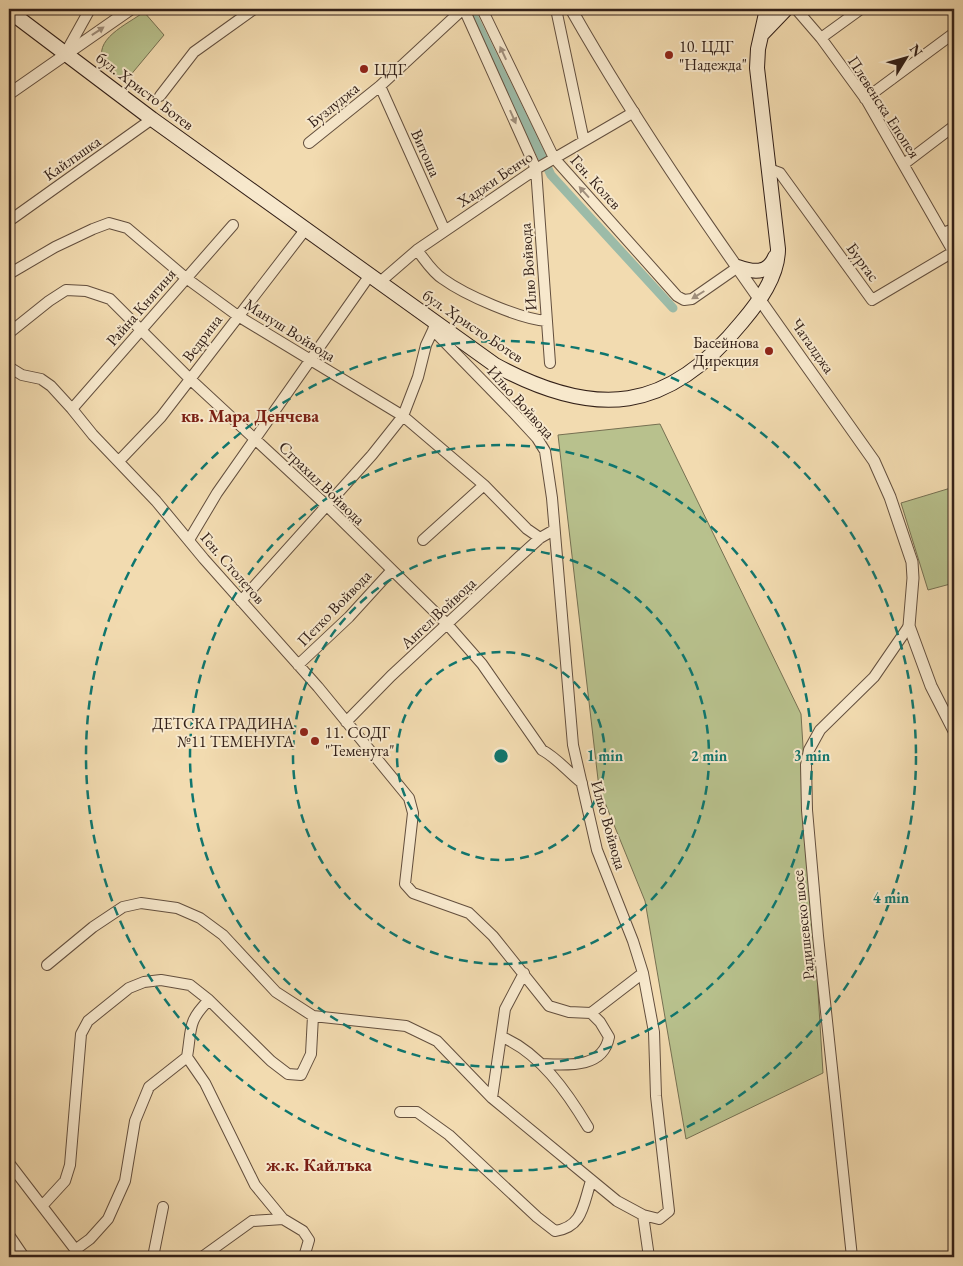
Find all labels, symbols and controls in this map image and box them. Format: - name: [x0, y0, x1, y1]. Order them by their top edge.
- one-way arrow: [91, 26, 105, 36]
- north arrow: [880, 32, 930, 82]
- place label: 10. ЦДГ "Надежда": [679, 36, 747, 75]
- text: N: [906, 40, 927, 61]
- one-way arrow: [499, 46, 507, 60]
- street label: бул. Христо Ботев: [92, 47, 198, 135]
- marker: 10. ЦДГ "Надежда": [663, 49, 675, 61]
- street label: Плевенска Епопея: [843, 52, 925, 162]
- place label: ЦДГ: [374, 59, 407, 80]
- marker: ЦДГ: [358, 63, 370, 75]
- street label: Бузлуджа: [303, 77, 364, 132]
- one-way arrow: [509, 110, 517, 124]
- street label: Витоша: [406, 126, 446, 181]
- street label: Кайлъшка: [39, 130, 105, 185]
- street label: Хаджи Бенчо: [452, 146, 537, 213]
- street label: Ген. Колев: [566, 150, 626, 214]
- one-way arrow: [579, 185, 590, 198]
- street label: Илю Войвода: [514, 222, 542, 312]
- street label: Бургас: [842, 238, 884, 286]
- street label: Райна Княгиня: [101, 264, 181, 350]
- street label: бул. Христо Ботев: [418, 284, 528, 368]
- one-way arrow: [691, 290, 704, 299]
- street label: Мануш Войвода: [240, 294, 340, 367]
- street label: Ведрина: [177, 309, 227, 366]
- street label: Чаталджа: [786, 314, 840, 378]
- place label: Басейнова Дирекция: [693, 332, 760, 371]
- marker: Басейнова Дирекция: [763, 345, 775, 357]
- street label: Ильо Войвода: [482, 361, 560, 444]
- district label: кв. Мара Денчева: [181, 404, 319, 427]
- street label: Страхил Войвода: [274, 436, 370, 530]
- street label: Ген. Столетов: [196, 528, 270, 609]
- street label: Петко Войвода: [292, 565, 376, 651]
- street label: Ангел Войвода: [395, 572, 481, 654]
- place label: ДЕТСКА ГРАДИНА №11 ТЕМЕНУГА: [152, 713, 295, 752]
- place label: 11. СОДГ "Теменуга": [325, 722, 394, 761]
- marker: ДЕТСКА ГРАДИНА №11 ТЕМЕНУГА: [298, 726, 310, 738]
- marker: 11. СОДГ "Теменуга": [309, 735, 321, 747]
- text: 1 min: [587, 746, 624, 765]
- text: 2 min: [691, 746, 728, 765]
- text: 3 min: [794, 746, 831, 765]
- centre of rings: [492, 747, 510, 765]
- street label: Ильо Войвода: [586, 778, 632, 873]
- street label: Радишевско шосе: [787, 869, 819, 981]
- text: 4 min: [873, 888, 910, 907]
- district label: ж.к. Кайлъка: [266, 1153, 372, 1176]

